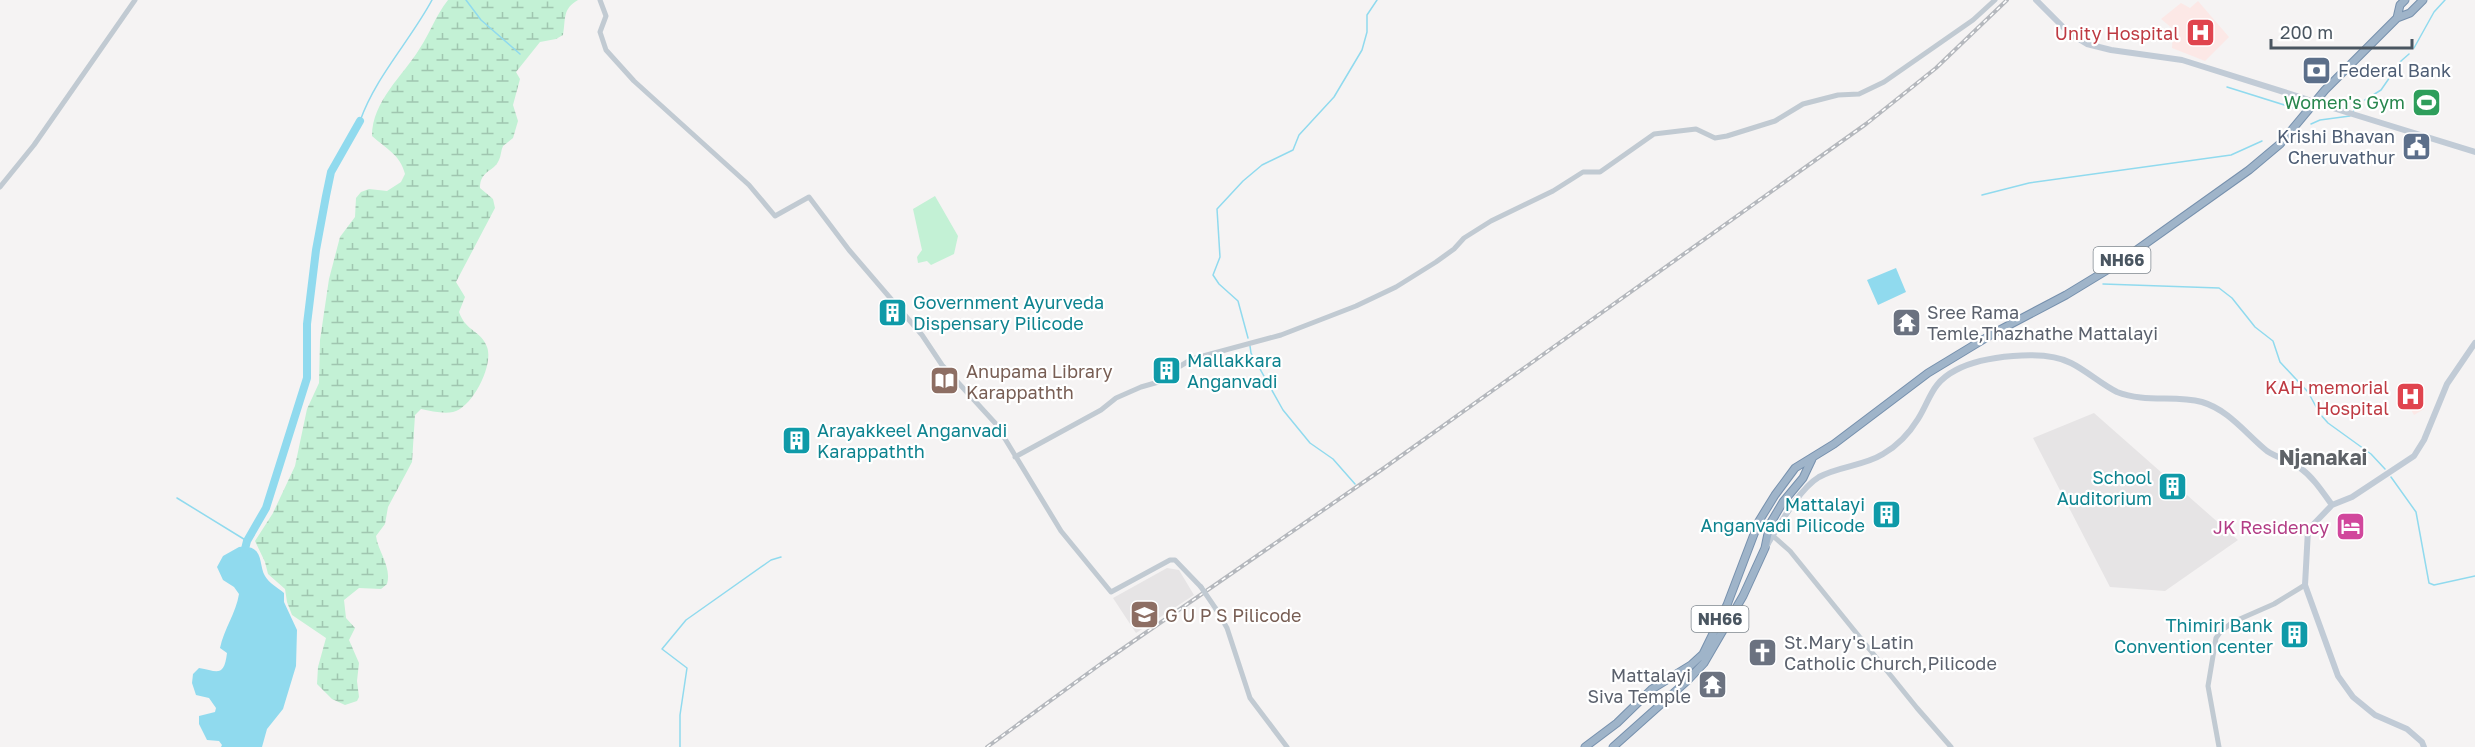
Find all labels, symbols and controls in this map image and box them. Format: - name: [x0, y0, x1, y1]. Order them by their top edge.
- scale bar: [2271, 12, 2412, 50]
- hospital icon: Unity Hospital: [2184, 17, 2216, 49]
- text: 200 m: [2280, 21, 2333, 43]
- place label: Unity Hospital: [2055, 22, 2179, 44]
- bank icon: Federal Bank: [2301, 54, 2333, 86]
- place label: Federal Bank: [2338, 59, 2451, 81]
- sports icon: Women's Gym: [2410, 86, 2442, 118]
- place label: Women's Gym: [2284, 91, 2405, 113]
- place label: Krishi Bhavan Cheruvathur: [2277, 125, 2395, 168]
- public building icon: Krishi Bhavan Cheruvathur: [2400, 130, 2432, 162]
- road number: NH66: [2094, 247, 2150, 273]
- place label: Government Ayurveda Dispensary Pilicode: [913, 291, 1104, 334]
- building icon: Government Ayurveda Dispensary Pilicode: [876, 296, 908, 328]
- place label: Sree Rama Temle,Thazhathe Mattalayi: [1927, 301, 2158, 344]
- temple icon: Sree Rama Temle,Thazhathe Mattalayi: [1890, 306, 1922, 338]
- place label: Mallakkara Anganvadi: [1187, 349, 1282, 392]
- building icon: Mallakkara Anganvadi: [1150, 354, 1182, 386]
- place label: Anupama Library Karappathth: [966, 360, 1113, 403]
- library icon: Anupama Library Karappathth: [929, 365, 961, 397]
- place label: KAH memorial Hospital: [2265, 376, 2389, 419]
- hospital icon: KAH memorial Hospital: [2394, 381, 2426, 413]
- place label: Arayakkeel Anganvadi Karappathth: [817, 419, 1007, 462]
- building icon: Arayakkeel Anganvadi Karappathth: [780, 424, 812, 456]
- district label: Njanakai: [2279, 444, 2367, 470]
- place label: School Auditorium: [2057, 466, 2152, 509]
- building icon: School Auditorium: [2157, 471, 2189, 503]
- place label: Mattalayi Anganvadi Pilicode: [1700, 493, 1865, 536]
- building icon: Mattalayi Anganvadi Pilicode: [1870, 498, 1902, 530]
- hotel icon: JK Residency: [2334, 511, 2366, 543]
- place label: JK Residency: [2213, 516, 2329, 538]
- school or university icon: G U P S Pilicode: [1128, 599, 1160, 631]
- place label: G U P S Pilicode: [1165, 604, 1301, 626]
- road number: NH66: [1692, 606, 1748, 632]
- place label: Thimiri Bank Convention center: [2114, 614, 2273, 657]
- building icon: Thimiri Bank Convention center: [2278, 619, 2310, 651]
- place label: St.Mary's Latin Catholic Church,Pilicode: [1784, 631, 1997, 674]
- church icon: St.Mary's Latin Catholic Church,Pilicode: [1747, 636, 1779, 668]
- place label: Mattalayi Siva Temple: [1587, 664, 1691, 707]
- temple icon: Mattalayi Siva Temple: [1696, 669, 1728, 701]

